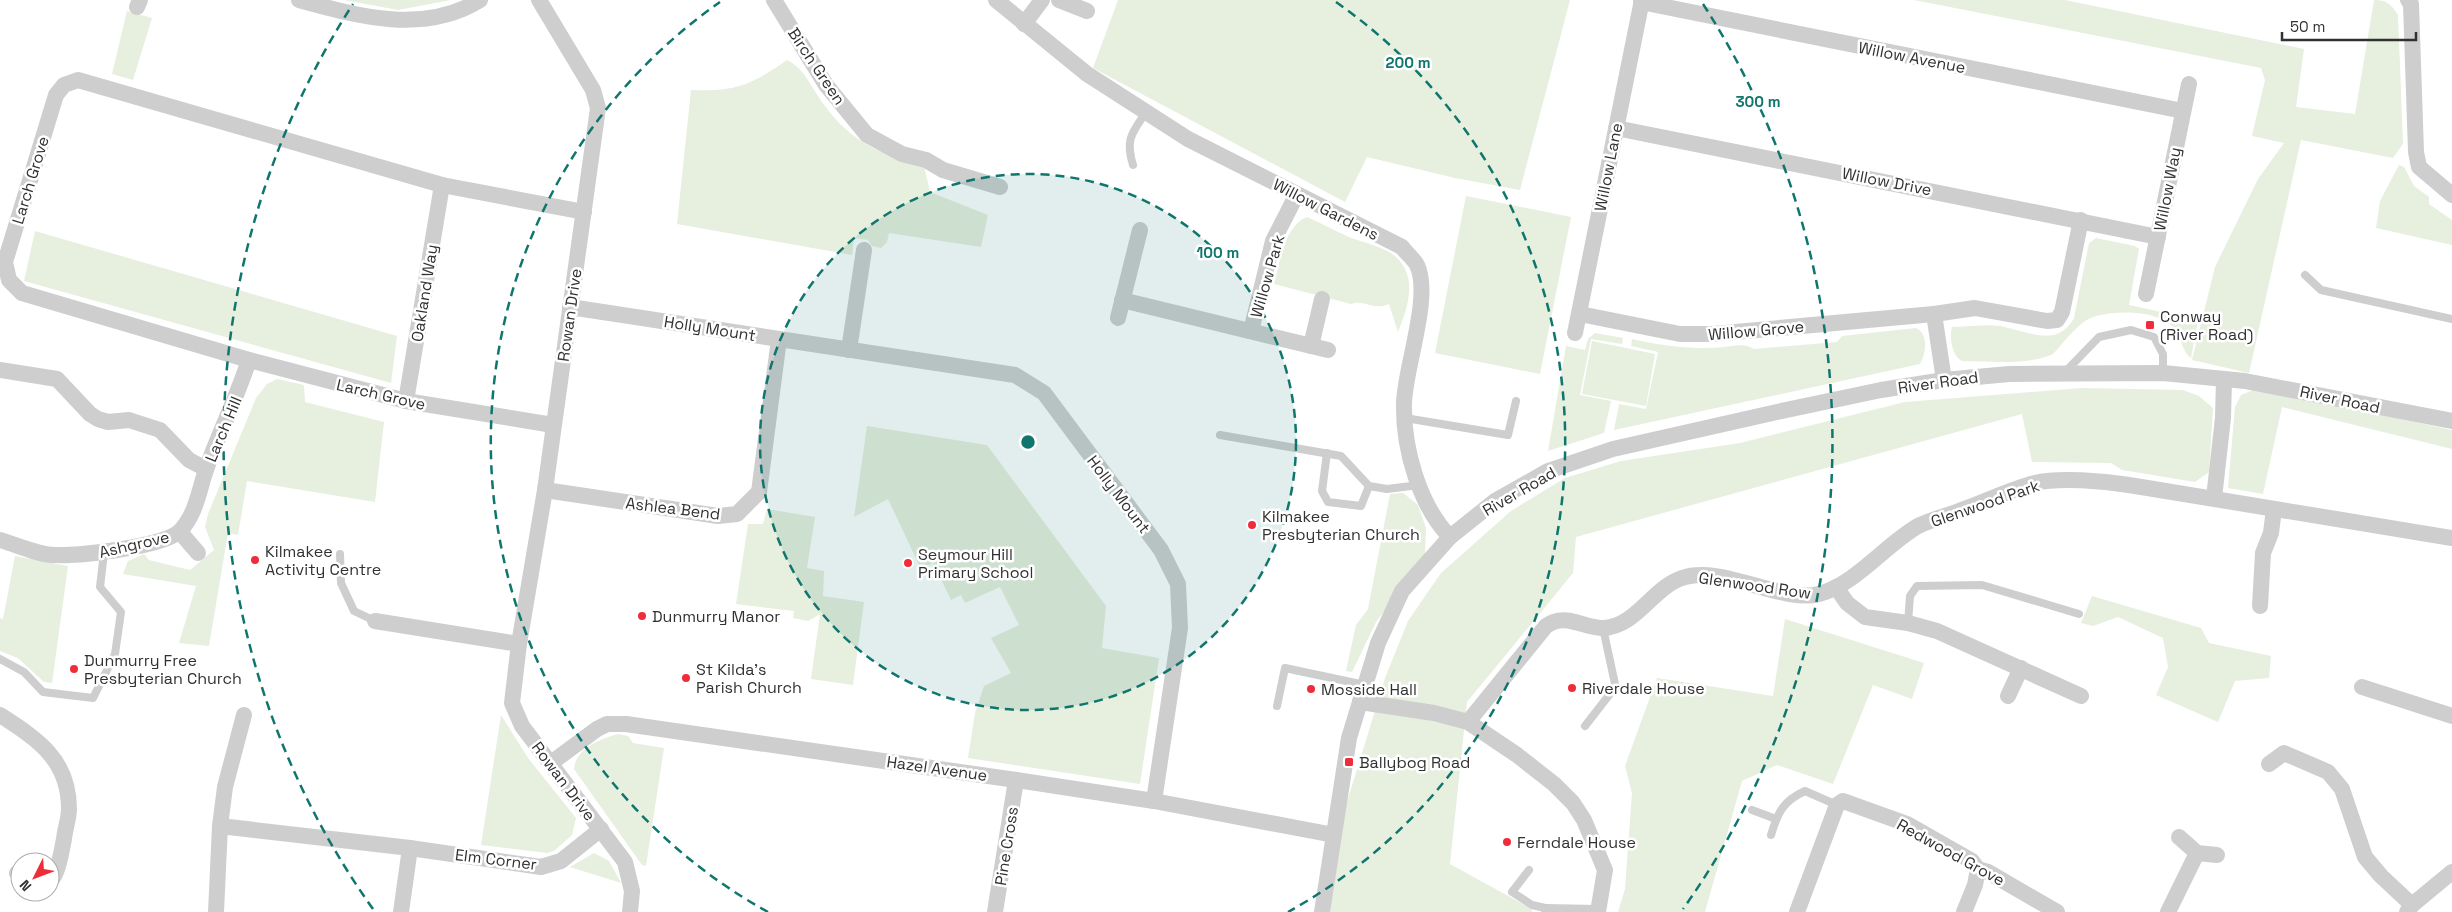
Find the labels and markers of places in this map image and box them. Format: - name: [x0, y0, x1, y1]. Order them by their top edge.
- place label: Conway (River Road): [2160, 306, 2253, 345]
- marker: Conway (River Road): [2144, 319, 2156, 331]
- centre of rings: [1019, 433, 1037, 451]
- place label: Kilmakee Presbyterian Church: [1262, 506, 1420, 545]
- marker: Kilmakee Presbyterian Church: [1246, 519, 1258, 531]
- place label: Kilmakee Activity Centre: [265, 541, 381, 580]
- place label: Seymour Hill Primary School: [918, 544, 1033, 583]
- marker: Kilmakee Activity Centre: [249, 554, 261, 566]
- marker: Seymour Hill Primary School: [902, 557, 914, 569]
- place label: Dunmurry Manor: [652, 606, 780, 627]
- marker: Dunmurry Manor: [636, 610, 648, 622]
- place label: Dunmurry Free Presbyterian Church: [84, 650, 242, 689]
- place label: St Kilda's Parish Church: [696, 659, 802, 698]
- marker: Dunmurry Free Presbyterian Church: [68, 663, 80, 675]
- marker: St Kilda's Parish Church: [680, 672, 692, 684]
- place label: Riverdale House: [1582, 678, 1705, 699]
- place label: Mosside Hall: [1321, 679, 1417, 700]
- marker: Riverdale House: [1566, 682, 1578, 694]
- marker: Mosside Hall: [1305, 683, 1317, 695]
- place label: Ballybog Road: [1359, 752, 1470, 773]
- marker: Ballybog Road: [1343, 756, 1355, 768]
- place label: Ferndale House: [1517, 832, 1636, 853]
- marker: Ferndale House: [1501, 836, 1513, 848]

